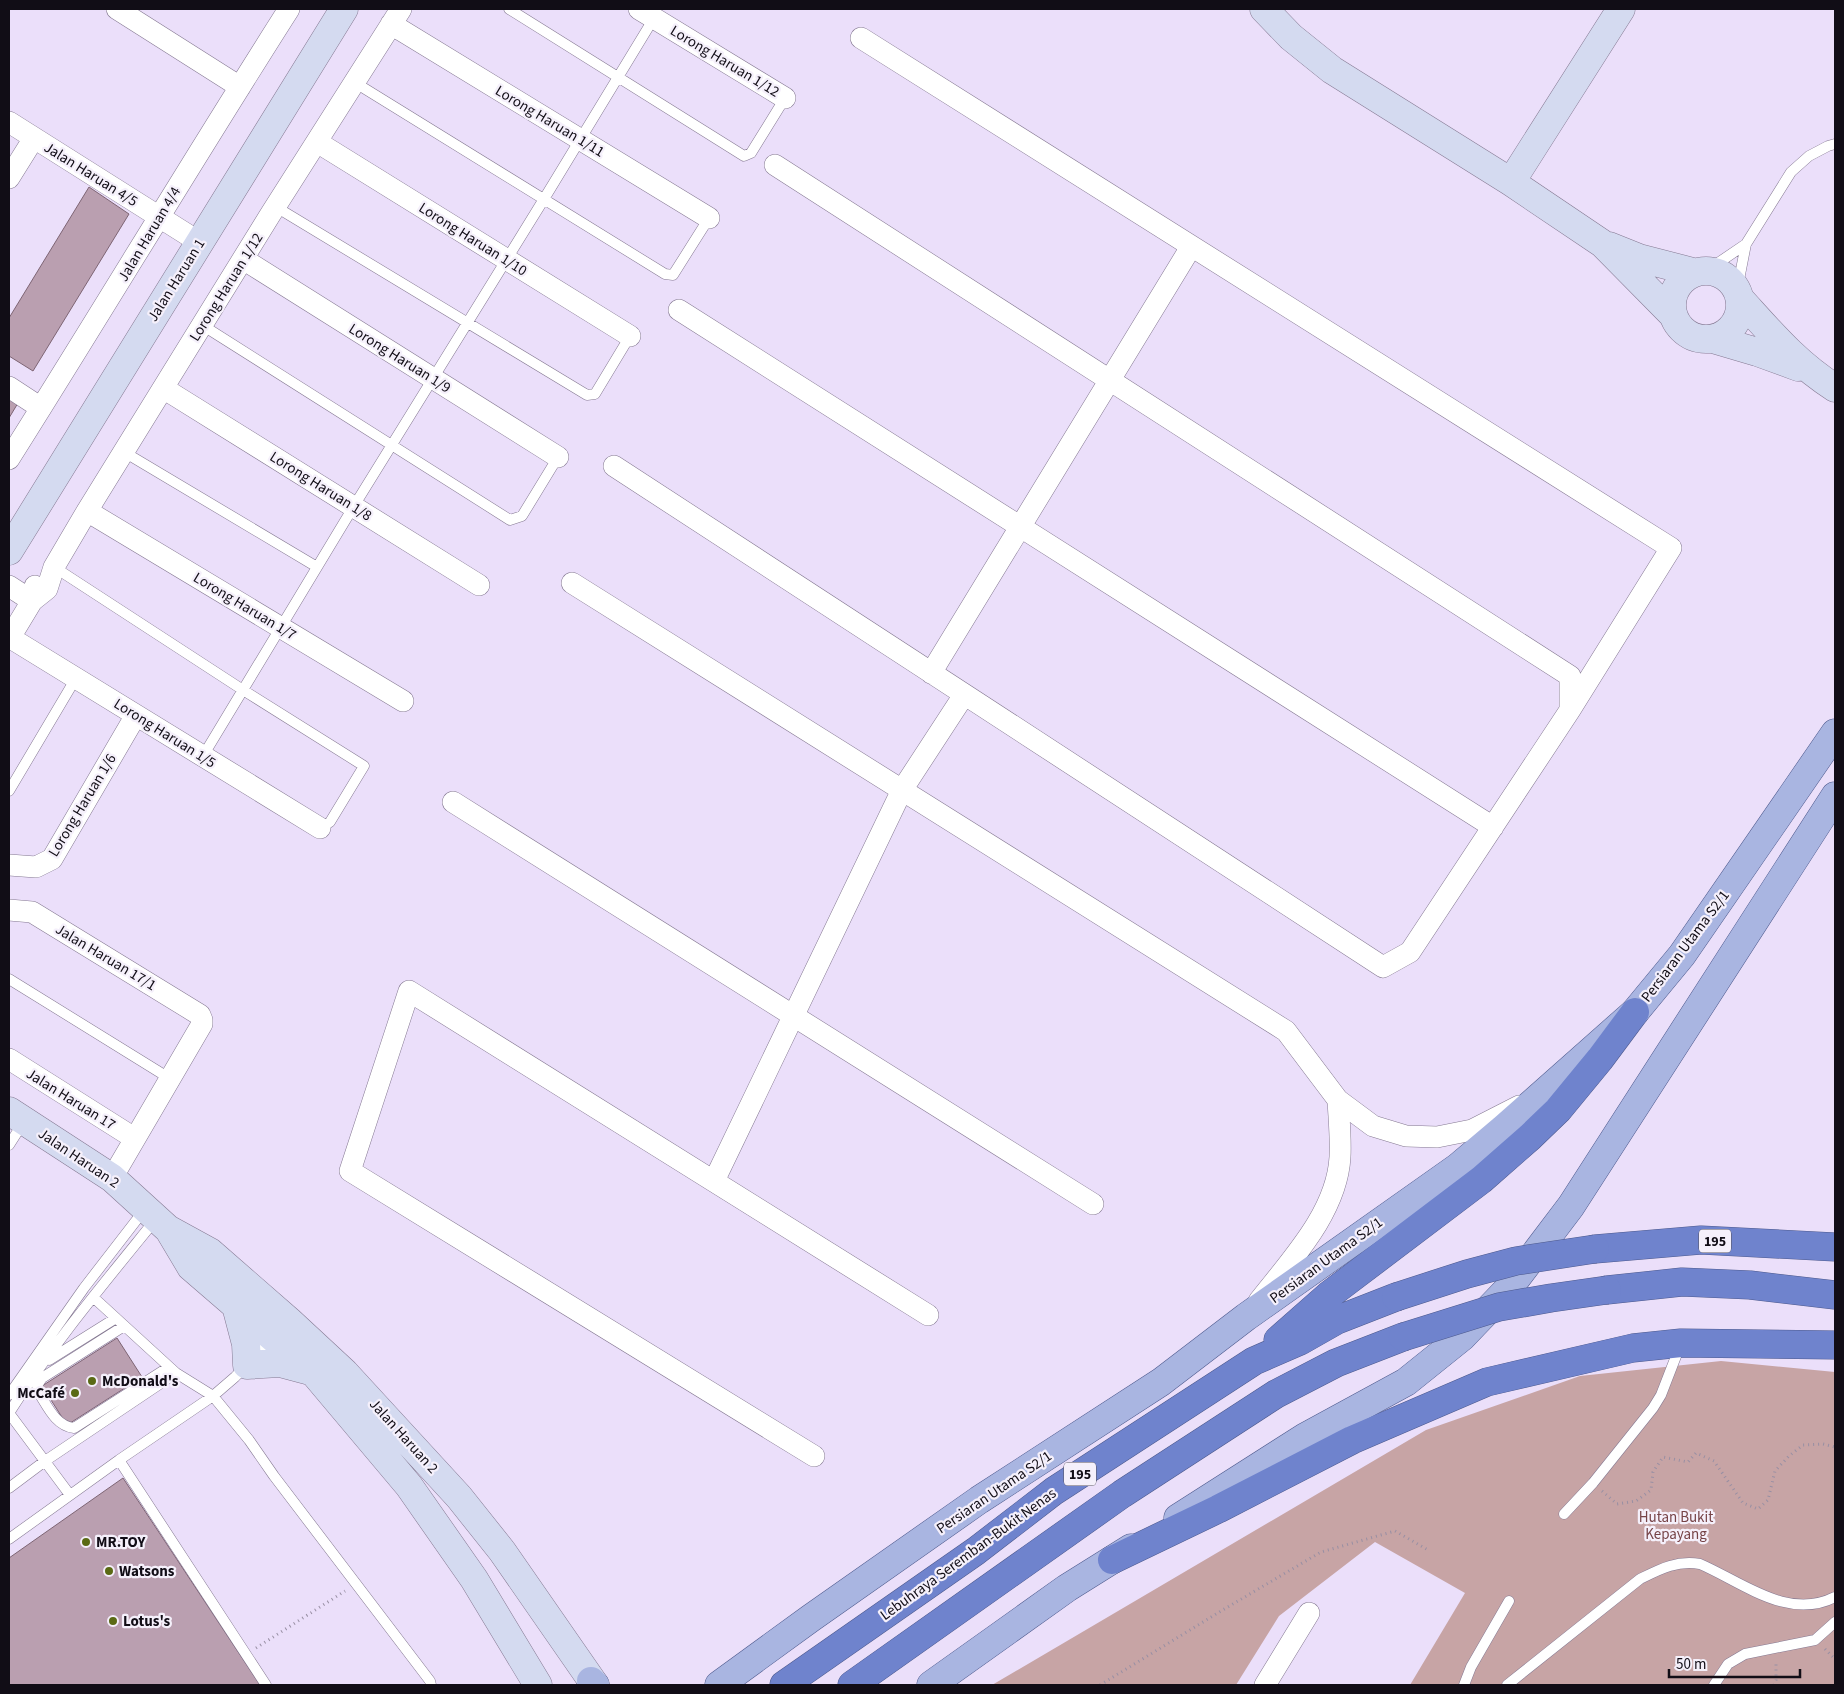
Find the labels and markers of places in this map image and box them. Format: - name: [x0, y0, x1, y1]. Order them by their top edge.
- place label: McDonald's: [102, 1371, 179, 1392]
- marker: McDonald's: [86, 1375, 98, 1387]
- place label: McCafé: [17, 1383, 65, 1404]
- marker: McCafé: [69, 1387, 81, 1399]
- place label: MR.TOY: [96, 1532, 146, 1553]
- marker: MR.TOY: [80, 1536, 92, 1548]
- place label: Watsons: [119, 1561, 175, 1582]
- marker: Watsons: [103, 1565, 115, 1577]
- place label: Lotus's: [123, 1611, 171, 1632]
- marker: Lotus's: [107, 1615, 119, 1627]

